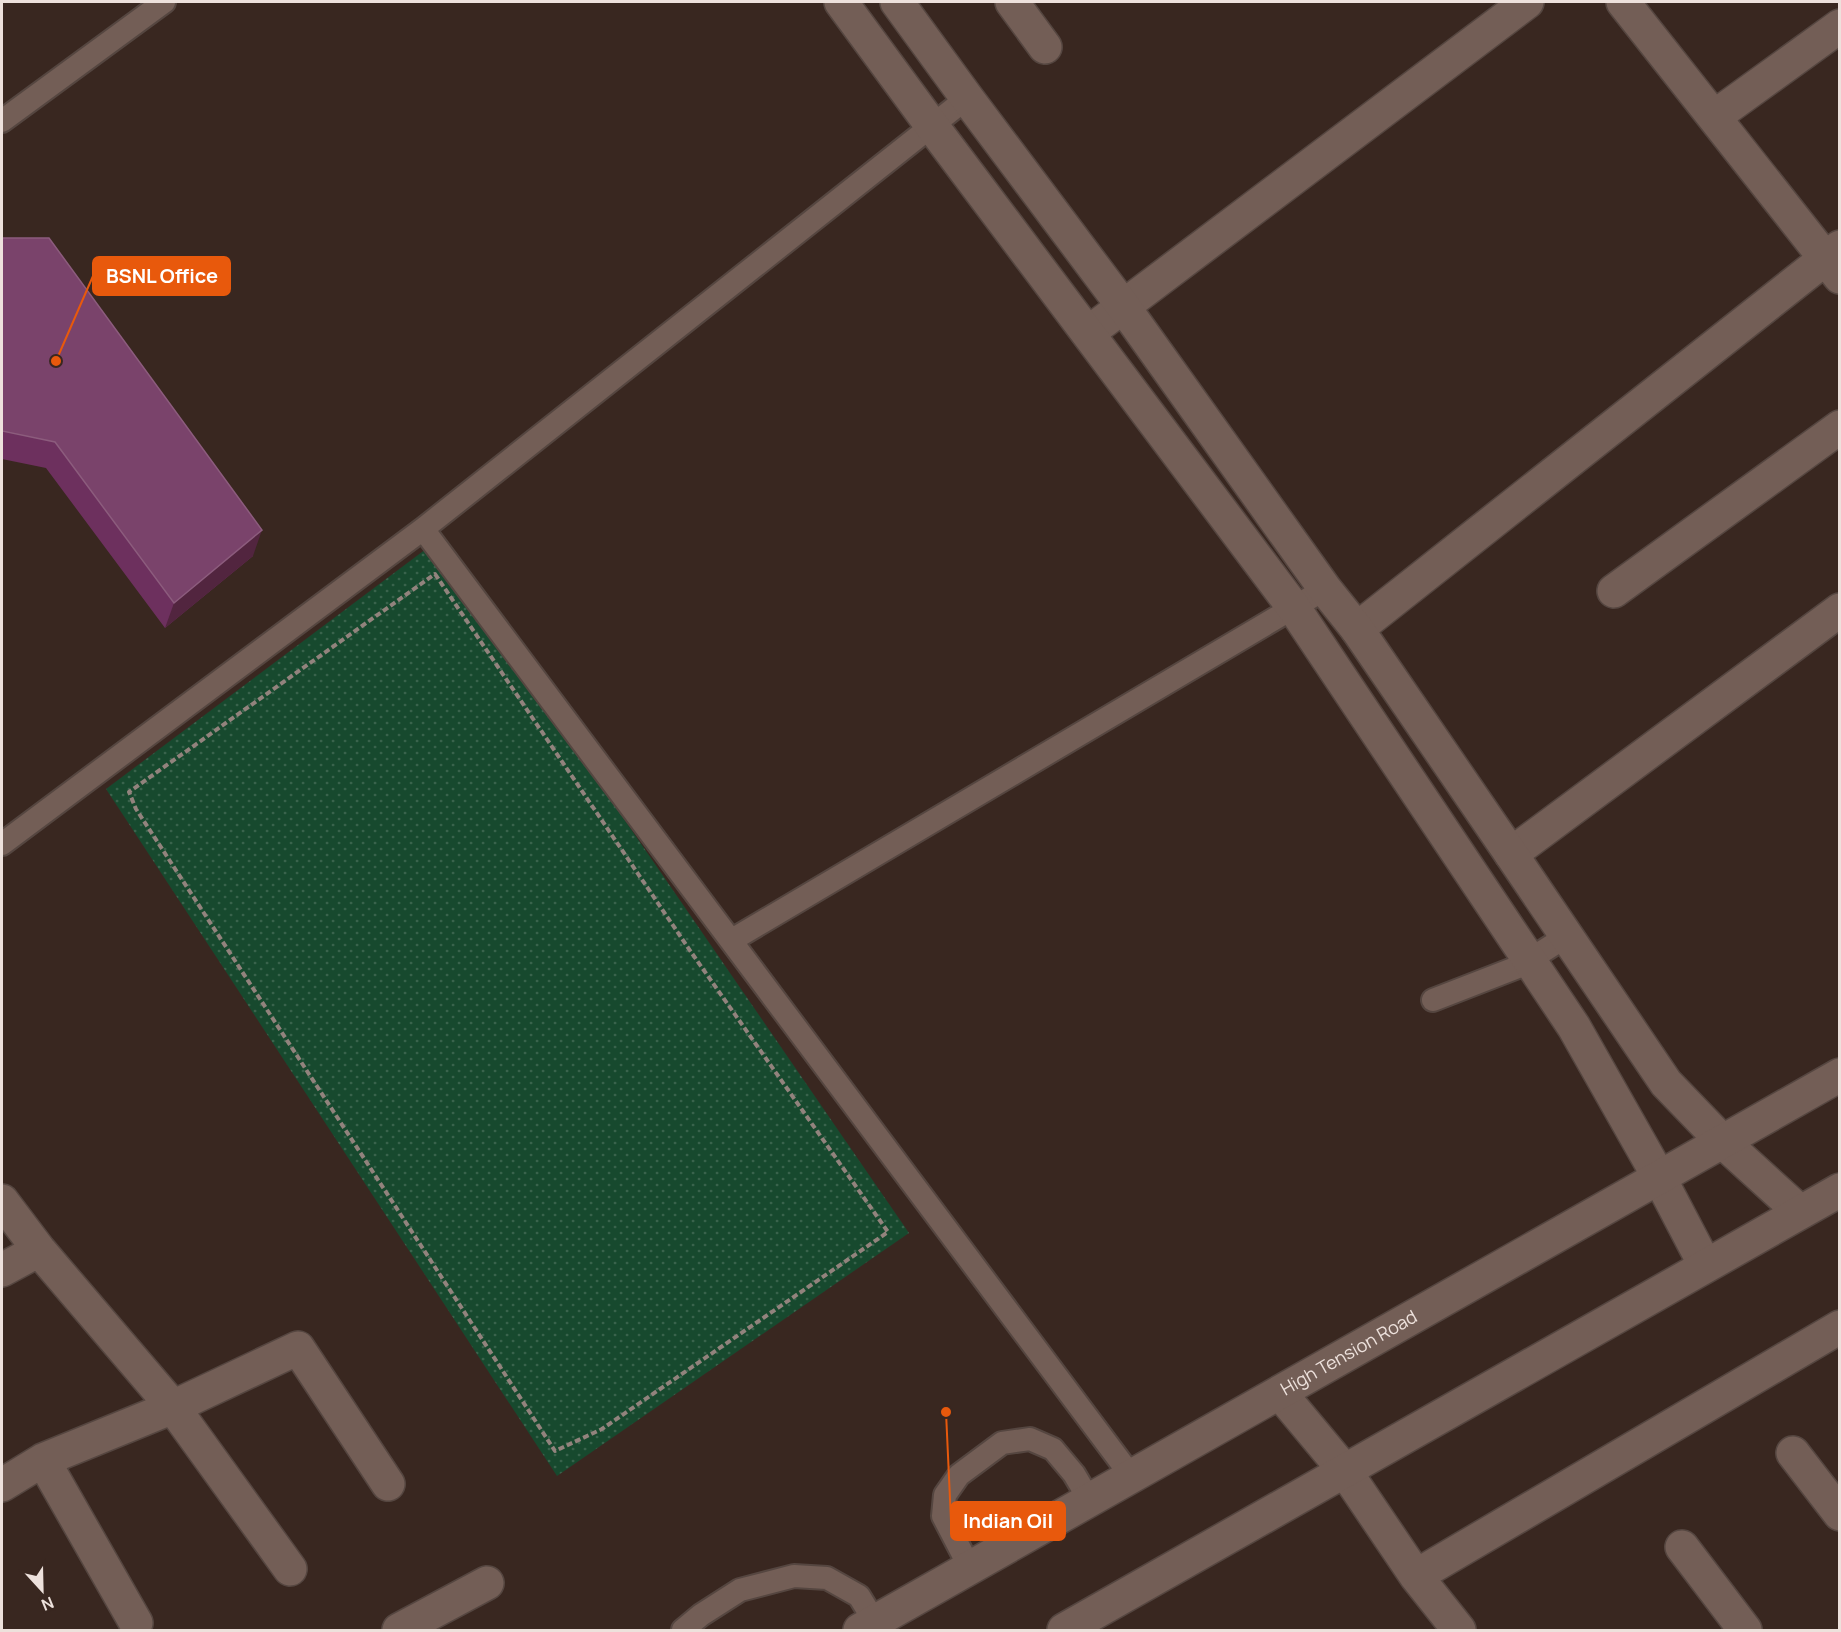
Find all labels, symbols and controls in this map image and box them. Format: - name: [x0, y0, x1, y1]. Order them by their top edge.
- callout: BSNL Office: [93, 257, 230, 295]
- text: BSNL Office: [106, 262, 218, 289]
- street label: High Tension Road: [1276, 1304, 1421, 1400]
- callout: Indian Oil: [951, 1502, 1065, 1540]
- text: Indian Oil: [963, 1507, 1053, 1534]
- north arrow: [12, 1560, 72, 1620]
- text: N: [38, 1592, 57, 1616]

